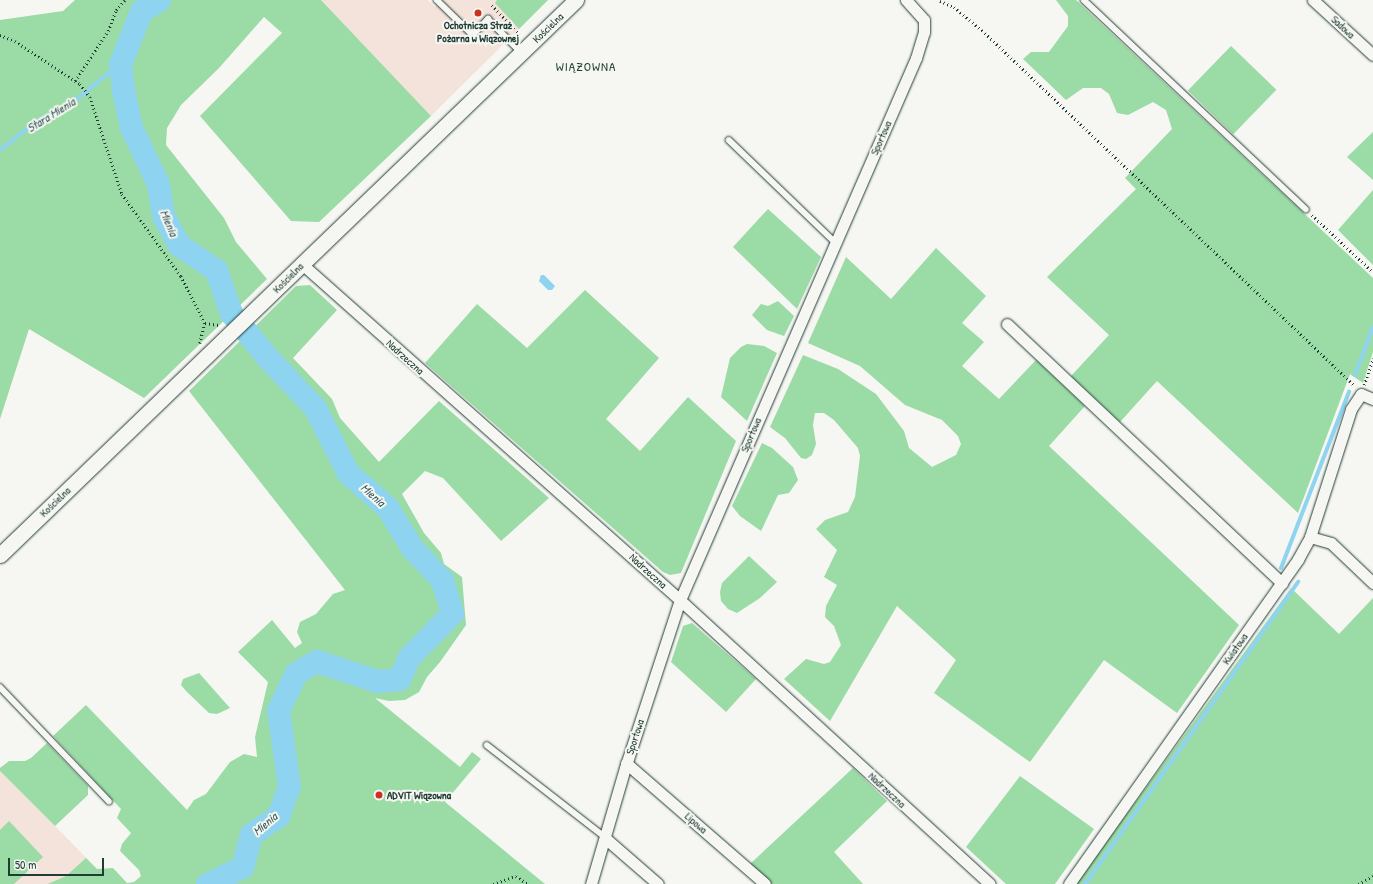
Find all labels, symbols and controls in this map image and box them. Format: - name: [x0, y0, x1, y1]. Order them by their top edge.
- marker: Ochotnicza Straż Pożarna w Wiązownej: [473, 8, 483, 18]
- street label: Kościelna: [530, 10, 566, 46]
- street label: Sadowa: [1328, 13, 1358, 41]
- place label: Ochotnicza Straż Pożarna w Wiązownej: [437, 19, 519, 45]
- district label: WIĄZOWNA: [556, 58, 616, 74]
- water label: Stara Mienia: [24, 95, 78, 135]
- street label: Sportowa: [868, 119, 894, 157]
- water label: Mienia: [157, 208, 181, 238]
- street label: Kościelna: [270, 260, 306, 296]
- street label: Nadrzeczna: [383, 337, 427, 377]
- street label: Sportowa: [738, 416, 764, 454]
- water label: Mienia: [358, 480, 388, 510]
- street label: Kościelna: [37, 484, 73, 520]
- street label: Nadrzeczna: [626, 551, 670, 591]
- street label: Kwiatowa: [1219, 631, 1251, 667]
- street label: Sportowa: [623, 718, 647, 756]
- street label: Nadrzeczna: [866, 769, 908, 811]
- place label: ADVIT Wiązowna: [387, 788, 451, 802]
- marker: ADVIT Wiązowna: [374, 790, 384, 800]
- water label: Mienia: [250, 810, 280, 838]
- street label: Lipowa: [682, 810, 710, 836]
- scale bar: [10, 850, 106, 876]
- text: 50 m: [15, 856, 36, 873]

